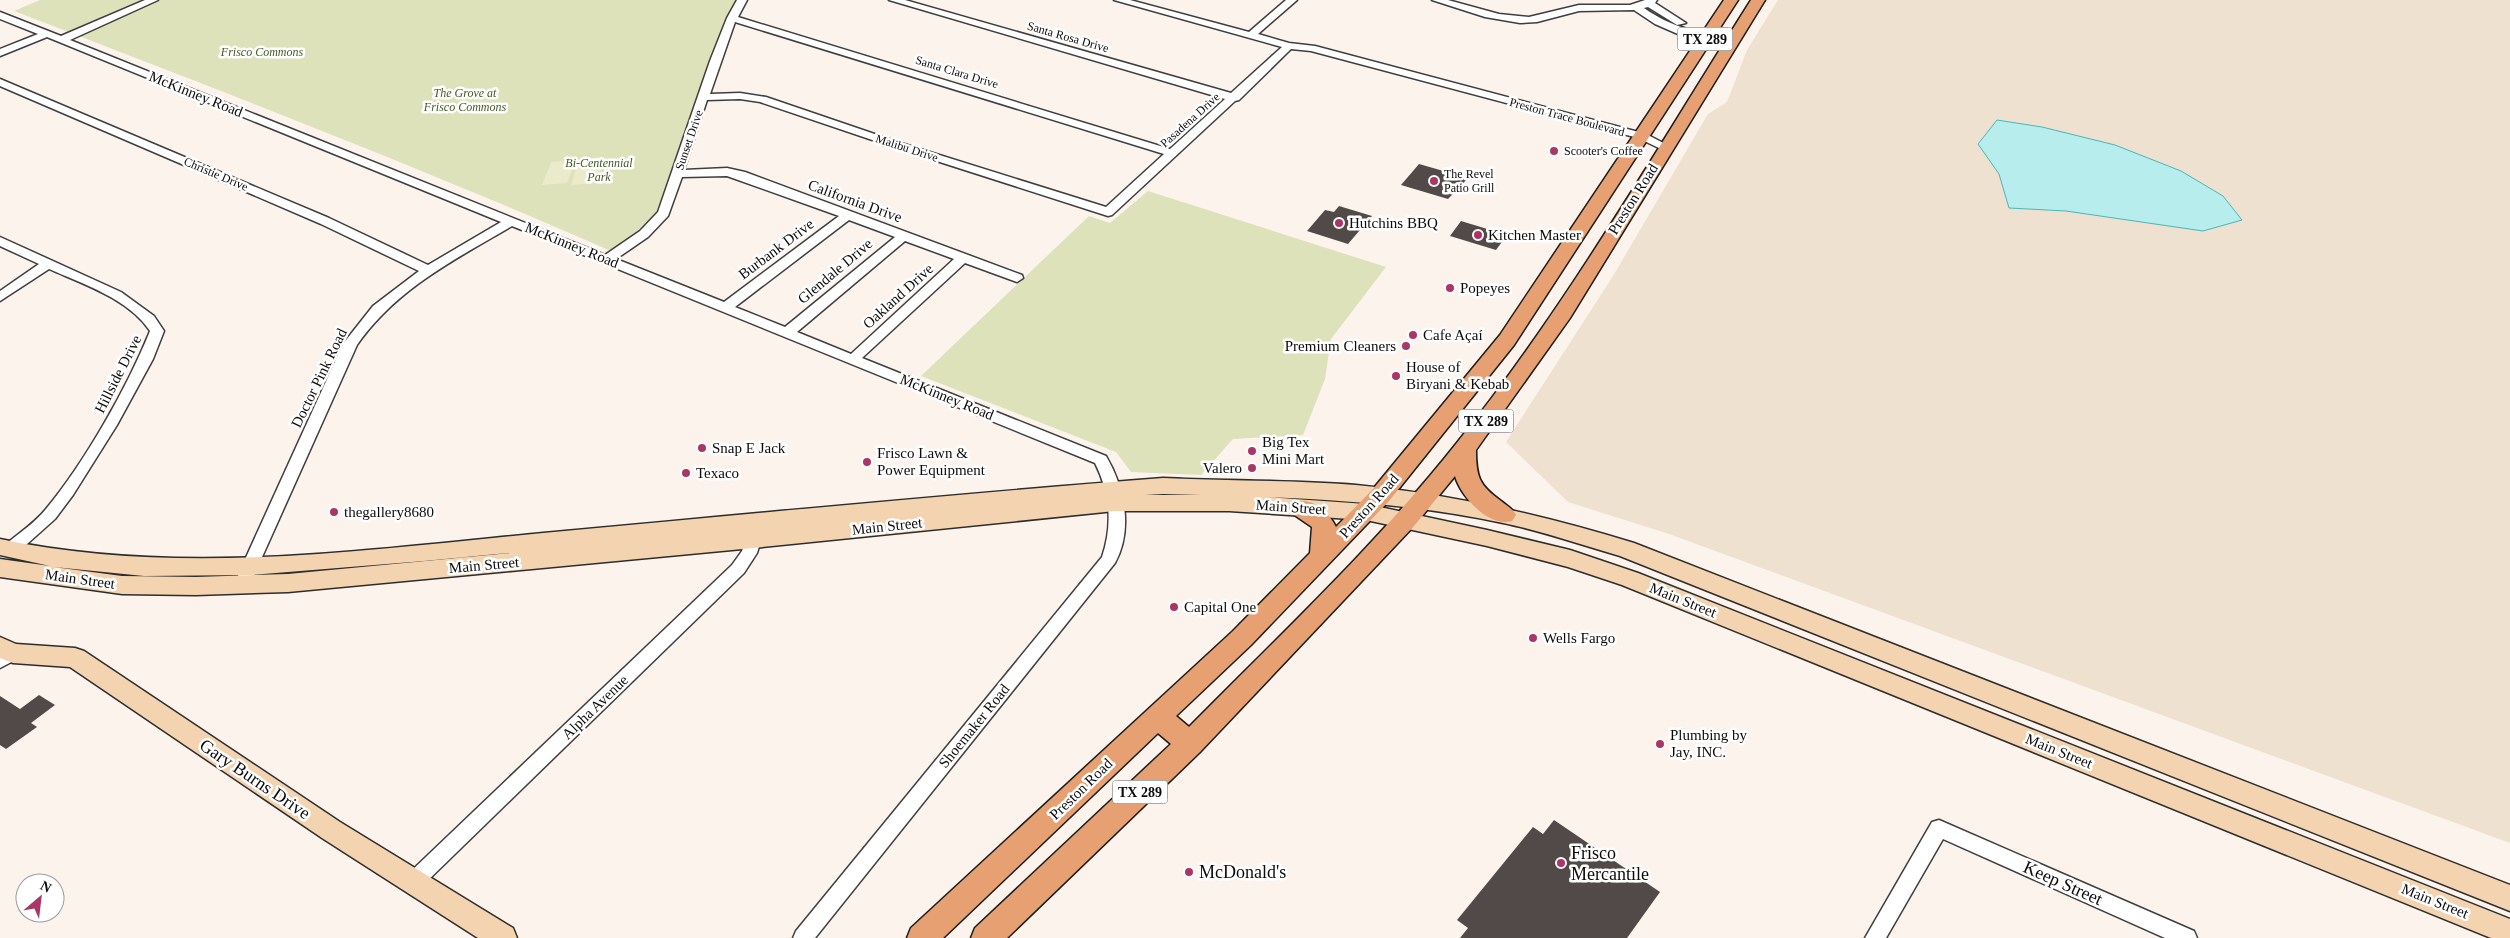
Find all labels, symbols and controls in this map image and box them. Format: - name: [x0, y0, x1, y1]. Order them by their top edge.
- street label: Santa Rosa Drive: [1026, 19, 1110, 55]
- road number: TX 289: [1678, 28, 1732, 50]
- park label: Frisco Commons: [220, 45, 303, 59]
- street label: Santa Clara Drive: [914, 53, 1000, 91]
- street label: McKinney Road: [147, 68, 246, 120]
- park label: The Grove at Frisco Commons: [423, 86, 506, 114]
- street label: Pasadena Drive: [1157, 90, 1223, 150]
- street label: Preston Trace Boulevard: [1508, 95, 1626, 139]
- street label: Sunset Drive: [672, 108, 706, 172]
- street label: Malibu Drive: [874, 131, 940, 165]
- place label: Scooter's Coffee: [1564, 144, 1643, 158]
- marker: Scooter's Coffee: [1548, 145, 1560, 157]
- street label: Christie Drive: [182, 154, 250, 194]
- park label: Bi-Centennial Park: [565, 156, 633, 184]
- street label: Preston Road: [1605, 160, 1661, 237]
- place label: The Revel Patio Grill: [1444, 167, 1495, 195]
- marker: The Revel Patio Grill: [1428, 175, 1440, 187]
- street label: California Drive: [806, 177, 904, 226]
- street label: Burbank Drive: [735, 215, 817, 282]
- place label: Hutchins BBQ: [1349, 215, 1438, 231]
- marker: Hutchins BBQ: [1333, 217, 1345, 229]
- street label: McKinney Road: [523, 219, 622, 271]
- place label: Kitchen Master: [1488, 227, 1581, 243]
- marker: Kitchen Master: [1472, 229, 1484, 241]
- street label: Glendale Drive: [795, 235, 876, 307]
- street label: Oakland Drive: [860, 260, 937, 332]
- place label: Popeyes: [1460, 280, 1510, 296]
- marker: Popeyes: [1444, 282, 1456, 294]
- street label: Doctor Pink Road: [288, 325, 350, 430]
- place label: Cafe Açaí: [1423, 327, 1483, 343]
- marker: Cafe Açaí: [1407, 329, 1419, 341]
- street label: Hillside Drive: [91, 332, 145, 416]
- place label: Premium Cleaners: [1285, 338, 1396, 354]
- marker: Premium Cleaners: [1400, 340, 1412, 352]
- place label: House of Biryani & Kebab: [1406, 359, 1509, 392]
- marker: House of Biryani & Kebab: [1390, 370, 1402, 382]
- street label: McKinney Road: [898, 371, 997, 423]
- road number: TX 289: [1458, 410, 1514, 432]
- place label: Big Tex Mini Mart: [1262, 434, 1325, 467]
- place label: Snap E Jack: [712, 440, 786, 456]
- marker: Snap E Jack: [696, 442, 708, 454]
- place label: Frisco Lawn & Power Equipment: [877, 445, 986, 478]
- marker: Big Tex Mini Mart: [1246, 445, 1258, 457]
- marker: Frisco Lawn & Power Equipment: [861, 456, 873, 468]
- place label: Valero: [1203, 460, 1242, 476]
- marker: Valero: [1246, 462, 1258, 474]
- place label: Texaco: [696, 465, 739, 481]
- marker: Texaco: [680, 467, 692, 479]
- street label: Preston Road: [1336, 470, 1402, 541]
- street label: Main Street: [1255, 497, 1328, 517]
- place label: thegallery8680: [344, 504, 434, 520]
- marker: thegallery8680: [328, 506, 340, 518]
- street label: Main Street: [851, 514, 924, 538]
- street label: Main Street: [448, 554, 521, 576]
- street label: Main Street: [44, 566, 117, 592]
- street label: Main Street: [1647, 579, 1719, 621]
- place label: Capital One: [1184, 599, 1256, 615]
- marker: Capital One: [1168, 601, 1180, 613]
- place label: Wells Fargo: [1543, 630, 1615, 646]
- marker: Wells Fargo: [1527, 632, 1539, 644]
- street label: Alpha Avenue: [559, 671, 631, 742]
- street label: Shoemaker Road: [935, 681, 1013, 771]
- place label: Plumbing by Jay, INC.: [1670, 727, 1748, 760]
- street label: Main Street: [2023, 730, 2095, 772]
- street label: Gary Burns Drive: [196, 735, 314, 823]
- marker: Plumbing by Jay, INC.: [1654, 738, 1666, 750]
- street label: Preston Road: [1047, 755, 1116, 823]
- road number: TX 289: [1112, 780, 1168, 804]
- place label: Frisco Mercantile: [1571, 843, 1649, 884]
- marker: Frisco Mercantile: [1555, 857, 1567, 869]
- street label: Keep Street: [2020, 857, 2106, 909]
- place label: McDonald's: [1199, 862, 1286, 882]
- marker: McDonald's: [1183, 866, 1195, 878]
- north arrow: [15, 873, 65, 923]
- text: N: [38, 878, 54, 896]
- street label: Main Street: [2399, 880, 2471, 922]

